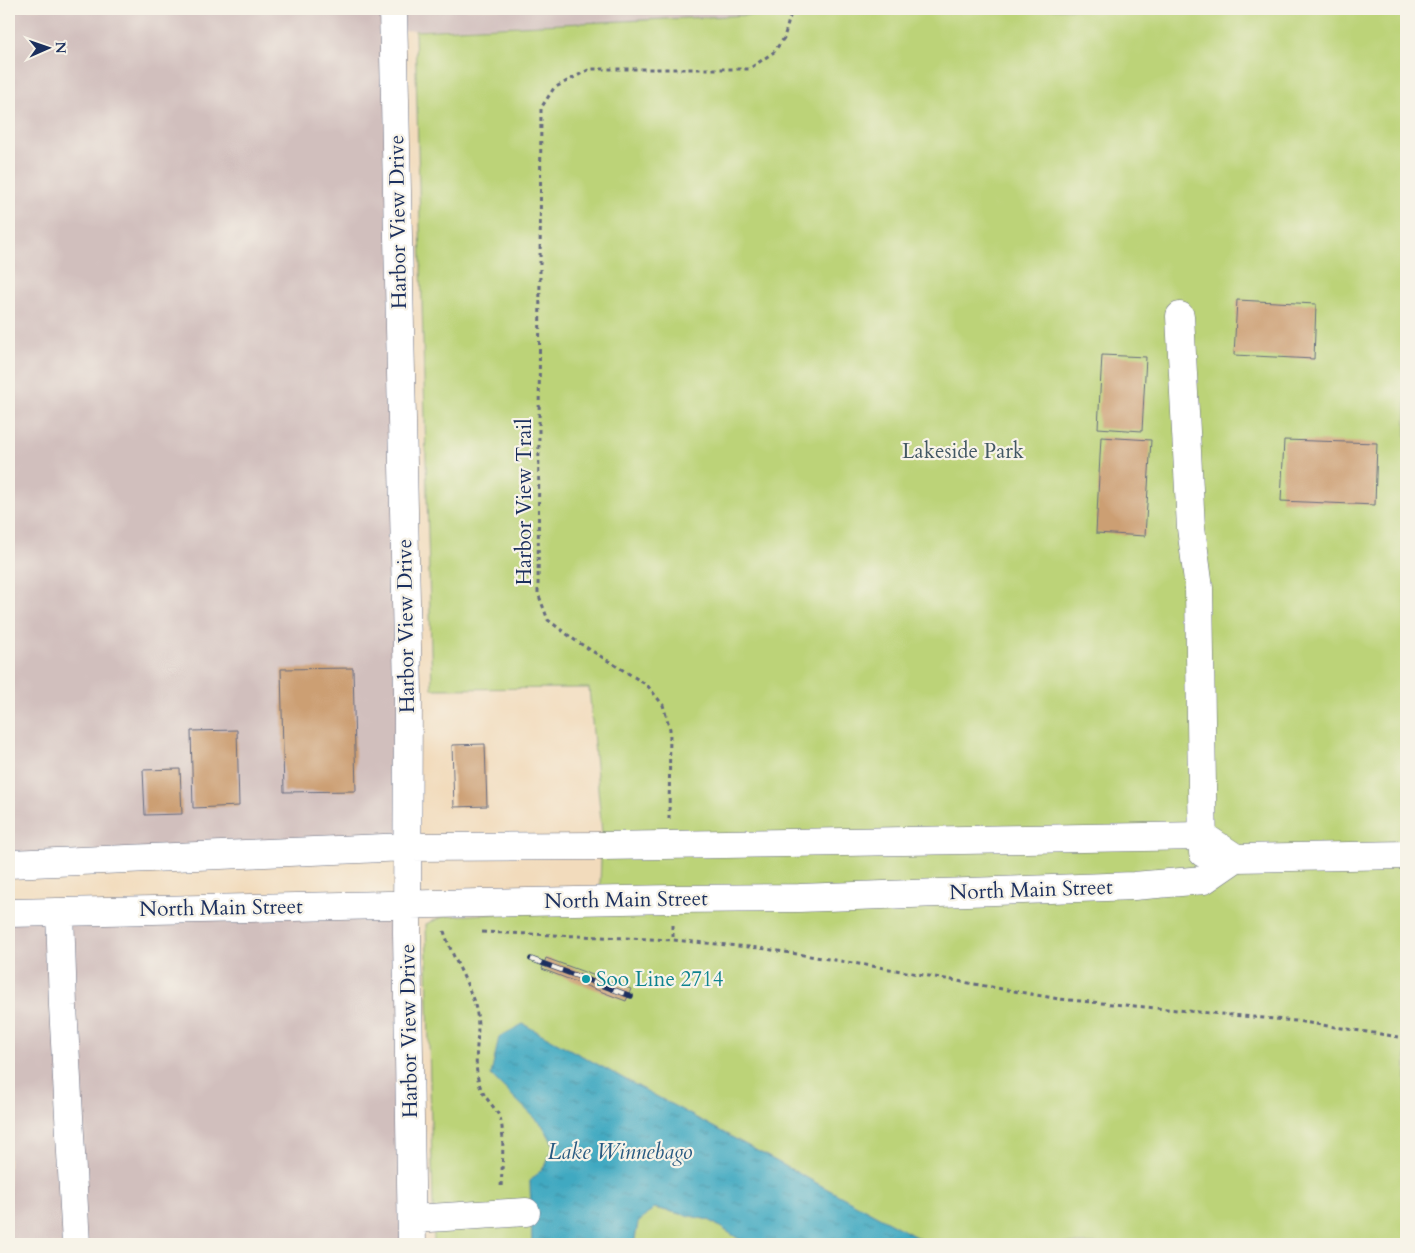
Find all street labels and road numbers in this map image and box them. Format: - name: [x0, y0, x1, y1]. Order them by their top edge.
- street label: Harbor View Drive: [382, 135, 414, 309]
- street label: Harbor View Trail: [510, 419, 539, 585]
- street label: Harbor View Drive: [390, 539, 422, 713]
- street label: North Main Street: [949, 873, 1114, 907]
- street label: North Main Street: [544, 884, 708, 916]
- street label: North Main Street: [139, 892, 303, 924]
- street label: Harbor View Drive: [393, 944, 425, 1118]

